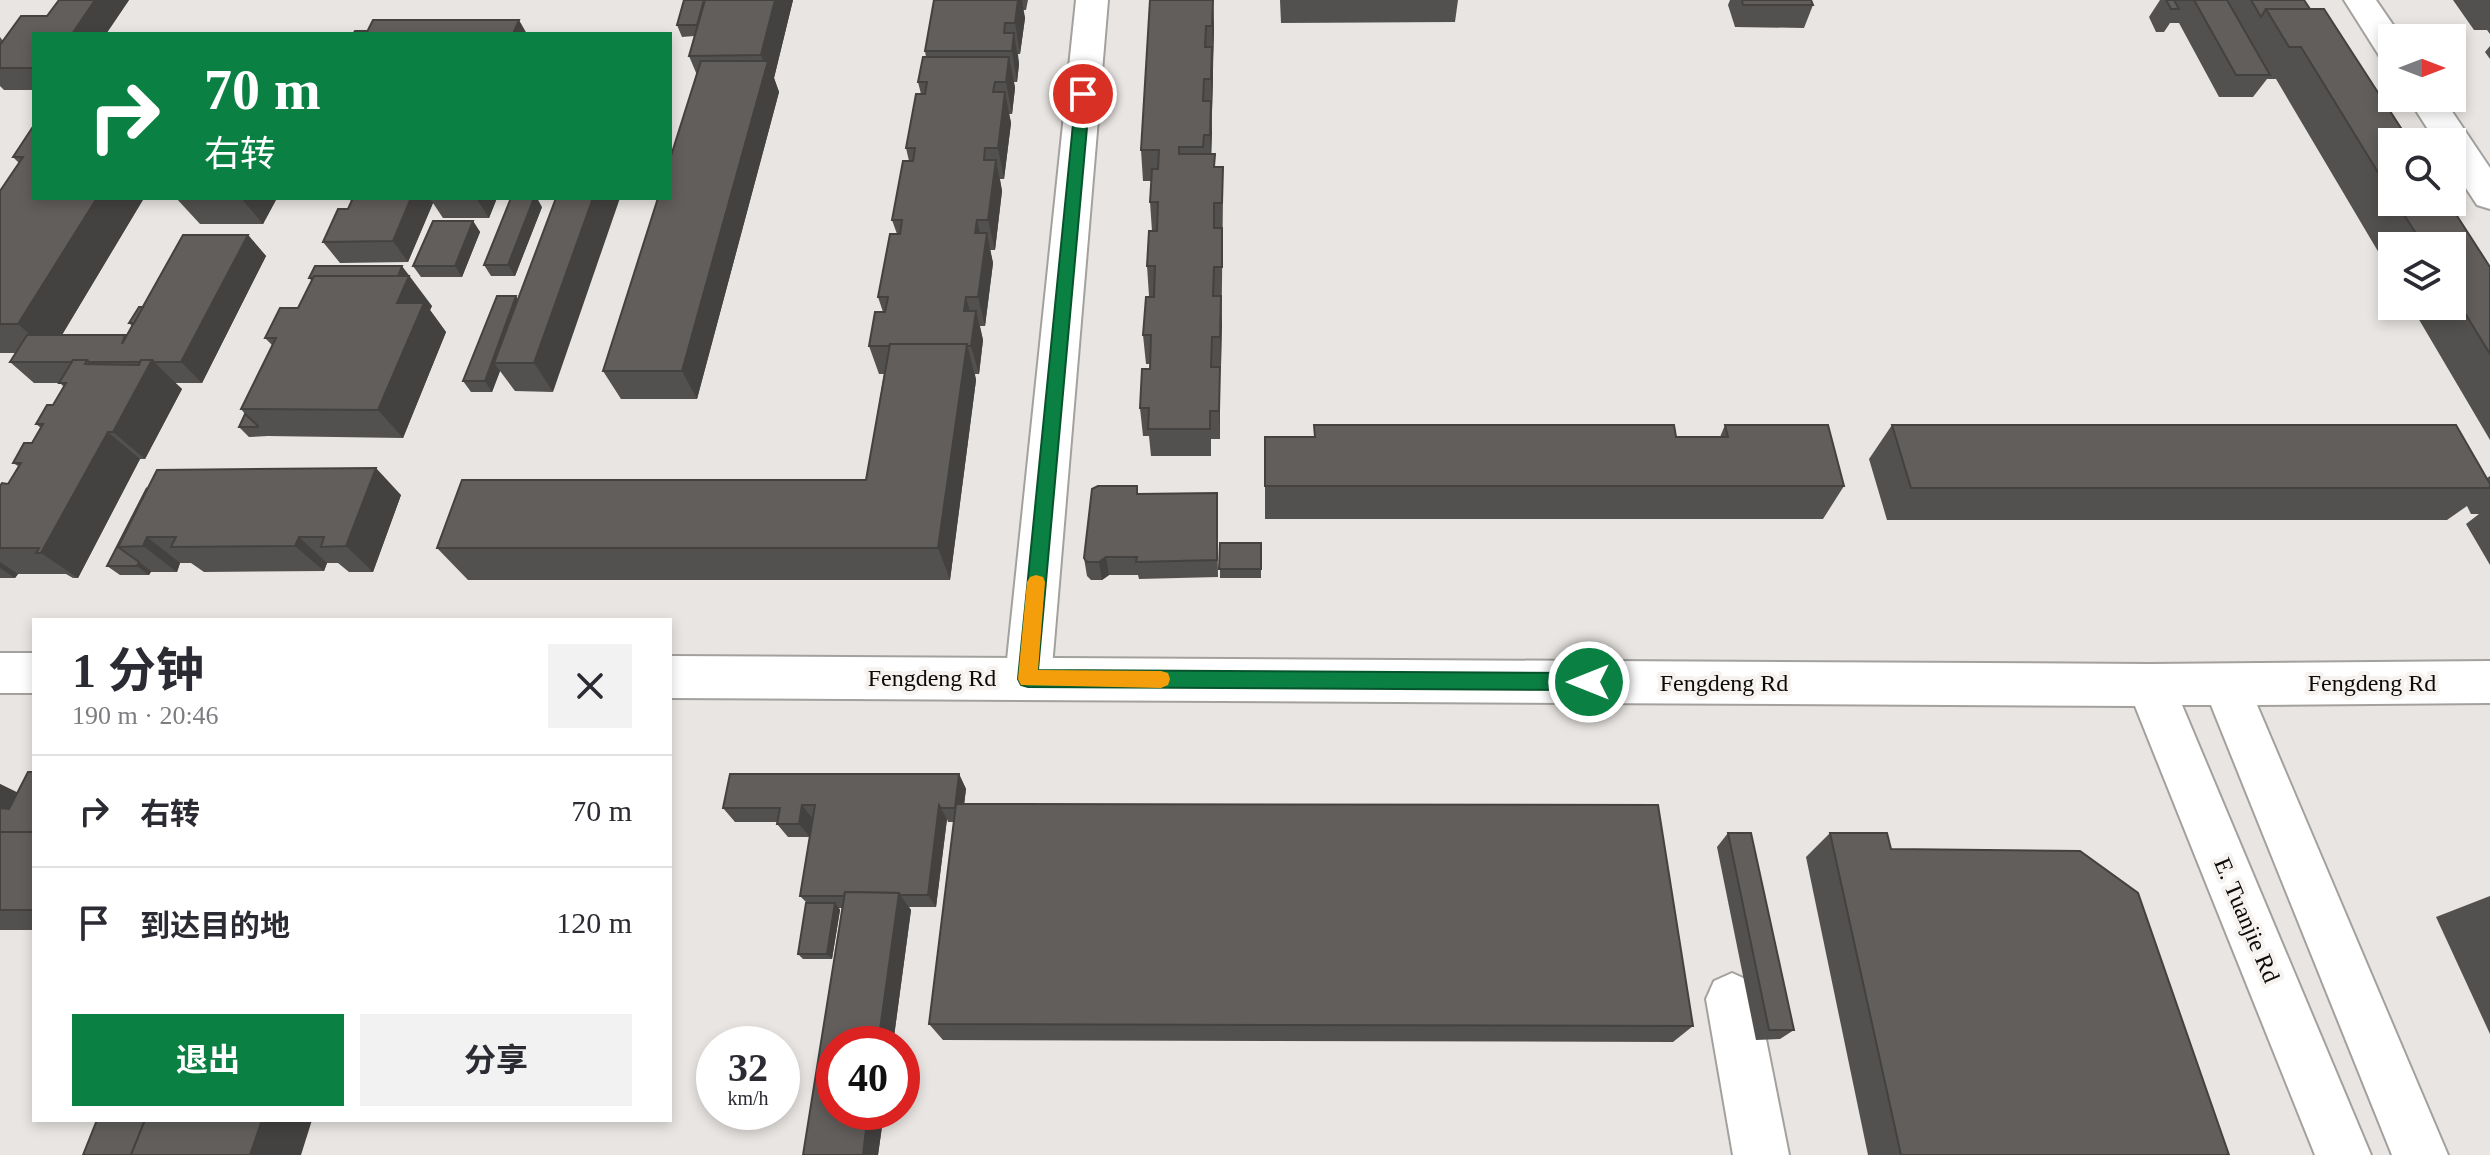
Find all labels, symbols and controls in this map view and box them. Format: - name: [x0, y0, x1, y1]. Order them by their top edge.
- north arrow: [2378, 24, 2466, 112]
- map controls: [2378, 24, 2466, 320]
- text: 70 m: [204, 59, 321, 121]
- pin: [1049, 60, 1117, 128]
- icon: right: [72, 64, 176, 168]
- icon: arrive: [1061, 72, 1105, 116]
- button: search: [2378, 128, 2466, 216]
- text: 右转: [204, 134, 276, 174]
- button: layers: [2378, 232, 2466, 320]
- position arrow: [1547, 640, 1631, 724]
- text: 1 分钟: [72, 644, 204, 697]
- button: close: [548, 644, 632, 728]
- street label: Fengdeng Rd: [868, 665, 996, 691]
- street label: Fengdeng Rd: [1660, 670, 1788, 696]
- street label: Fengdeng Rd: [2308, 670, 2436, 696]
- text: 190 m · 20:46: [72, 701, 219, 730]
- icon: right: [72, 789, 116, 833]
- text: 70 m: [571, 794, 632, 827]
- text: 右转: [140, 797, 200, 830]
- street label: E. Tuanjie Rd: [2209, 854, 2285, 986]
- icon: arrive: [72, 901, 116, 945]
- text: 120 m: [556, 906, 632, 939]
- text: 到达目的地: [140, 909, 290, 942]
- button: 退出: [72, 1014, 344, 1106]
- button: 分享: [360, 1014, 632, 1106]
- speed limit sign: 40: [816, 1026, 920, 1130]
- text: 32: [728, 1045, 768, 1090]
- text: km/h: [727, 1087, 769, 1109]

